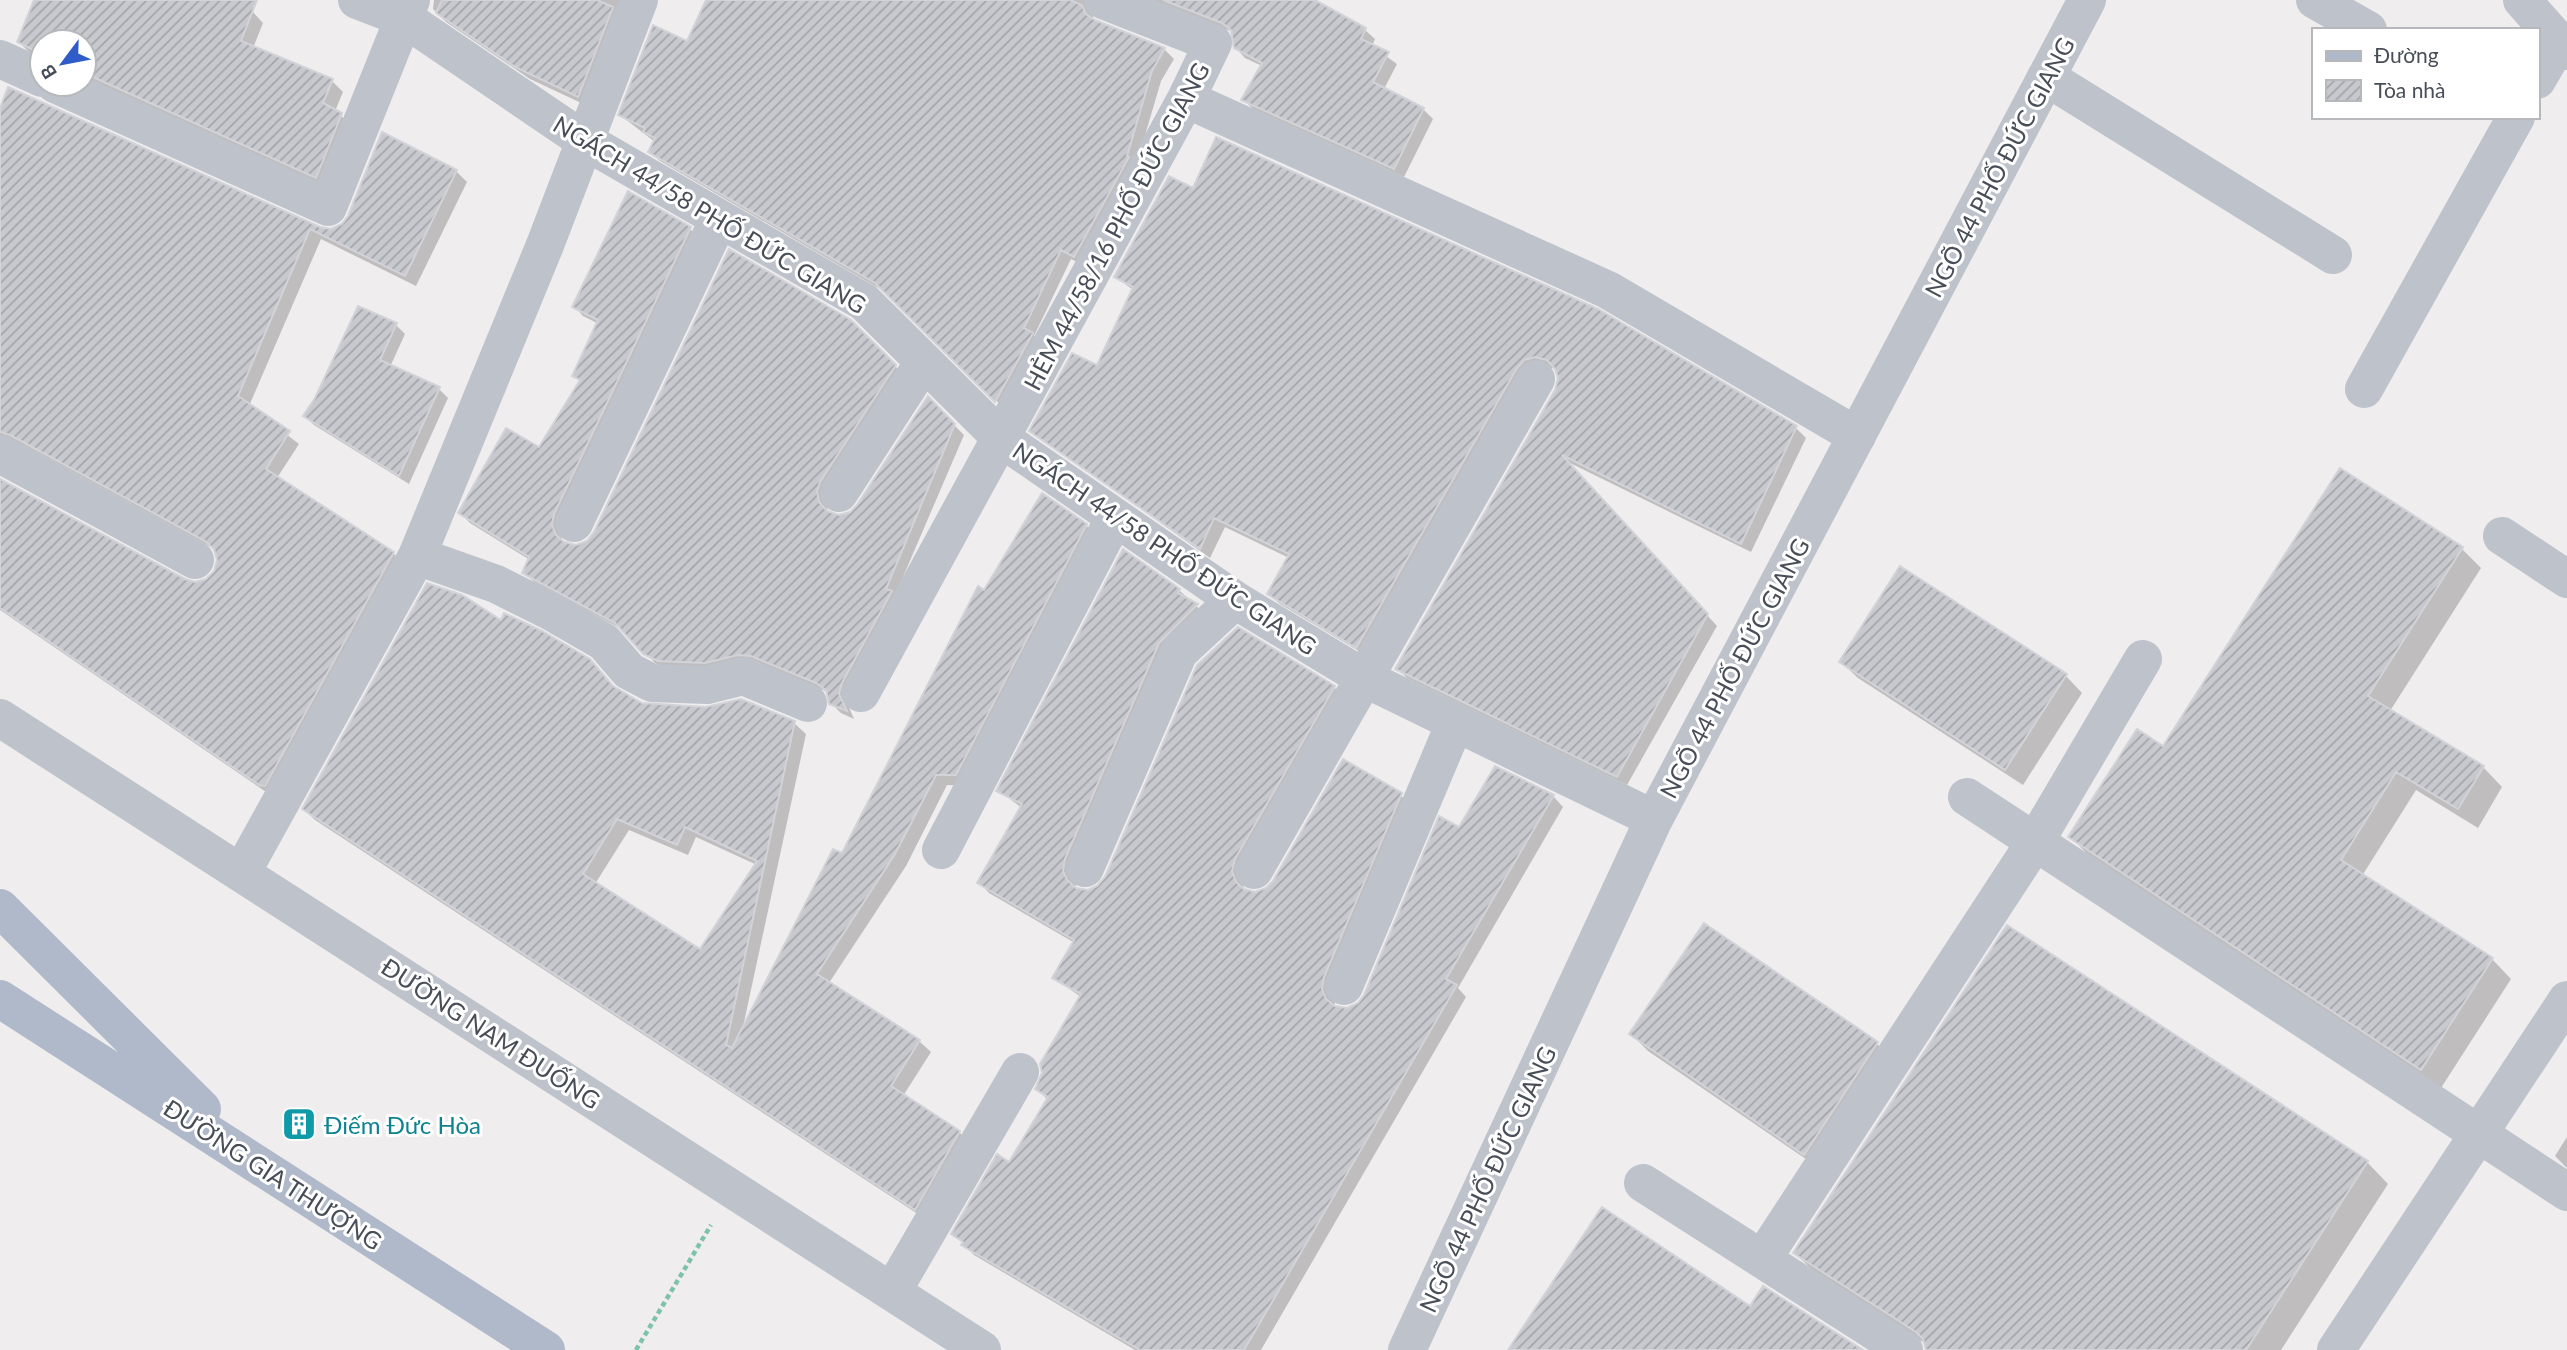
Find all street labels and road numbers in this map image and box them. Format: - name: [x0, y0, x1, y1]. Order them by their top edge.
- street label: NGÕ 44 PHỐ ĐỨC GIANG: [1918, 32, 2080, 302]
- street label: HẺM 44/58/16 PHỐ ĐỨC GIANG: [1017, 57, 1215, 395]
- street label: NGÁCH 44/58 PHỐ ĐỨC GIANG: [548, 109, 872, 319]
- street label: NGÁCH 44/58 PHỐ ĐỨC GIANG: [1008, 435, 1322, 661]
- street label: NGÕ 44 PHỐ ĐỨC GIANG: [1653, 533, 1815, 803]
- street label: ĐƯỜNG NAM ĐUỐNG: [376, 951, 606, 1115]
- street label: NGÕ 44 PHỐ ĐỨC GIANG: [1413, 1041, 1561, 1317]
- street label: ĐƯỜNG GIA THƯỢNG: [158, 1093, 388, 1255]

